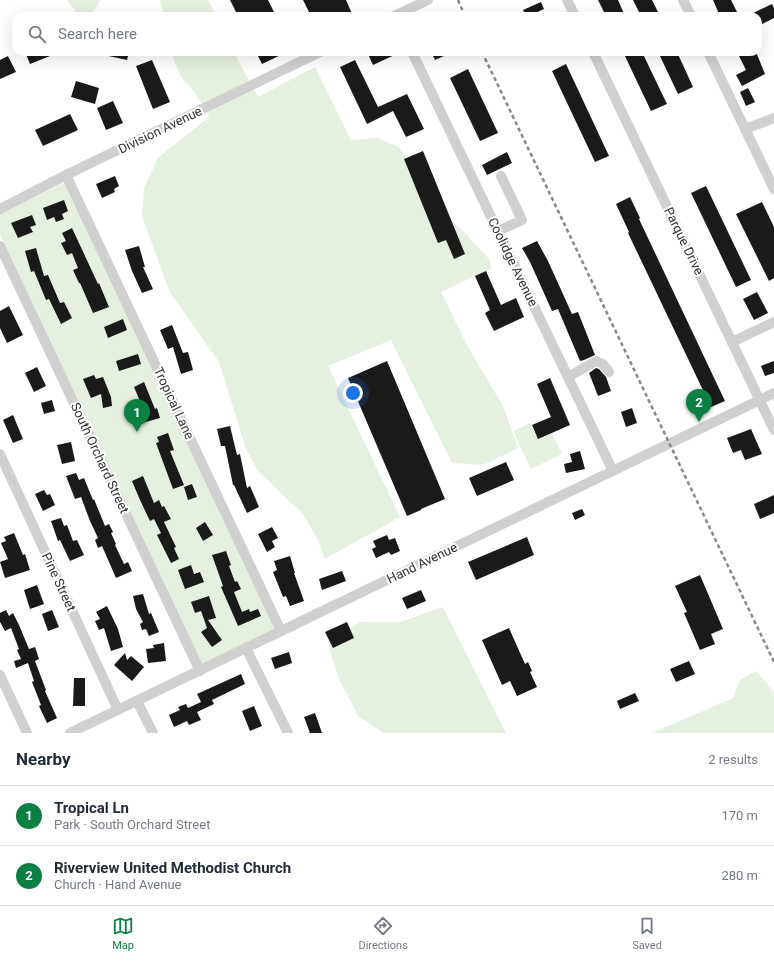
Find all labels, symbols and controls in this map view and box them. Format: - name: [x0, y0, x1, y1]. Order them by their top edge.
- search box: [12, 12, 762, 56]
- icon: search: [26, 23, 48, 45]
- text: Search here: [58, 25, 137, 43]
- street label: Division Avenue: [116, 103, 204, 157]
- street label: Parque Drive: [661, 205, 707, 277]
- street label: Coolidge Avenue: [485, 215, 541, 309]
- street label: Tropical Lane: [151, 365, 197, 442]
- your location: [343, 383, 363, 403]
- pin: 2: [686, 389, 712, 422]
- pin: 1: [124, 399, 150, 432]
- street label: South Orchard Street: [68, 400, 132, 516]
- street label: Hand Avenue: [384, 539, 460, 587]
- street label: Pine Street: [39, 550, 79, 614]
- text: Nearby: [16, 749, 71, 769]
- text: 2 results: [708, 752, 758, 767]
- text: Tropical Ln: [54, 799, 129, 817]
- text: 1: [25, 808, 33, 823]
- text: 170 m: [721, 808, 758, 823]
- text: Park · South Orchard Street: [54, 817, 210, 832]
- text: Riverview United Methodist Church: [54, 859, 291, 877]
- text: 2: [25, 868, 33, 883]
- text: 280 m: [721, 868, 758, 883]
- text: Church · Hand Avenue: [54, 877, 181, 892]
- tab: Map: [112, 915, 134, 952]
- tab: Directions: [358, 915, 408, 952]
- tab: Saved: [632, 915, 662, 952]

